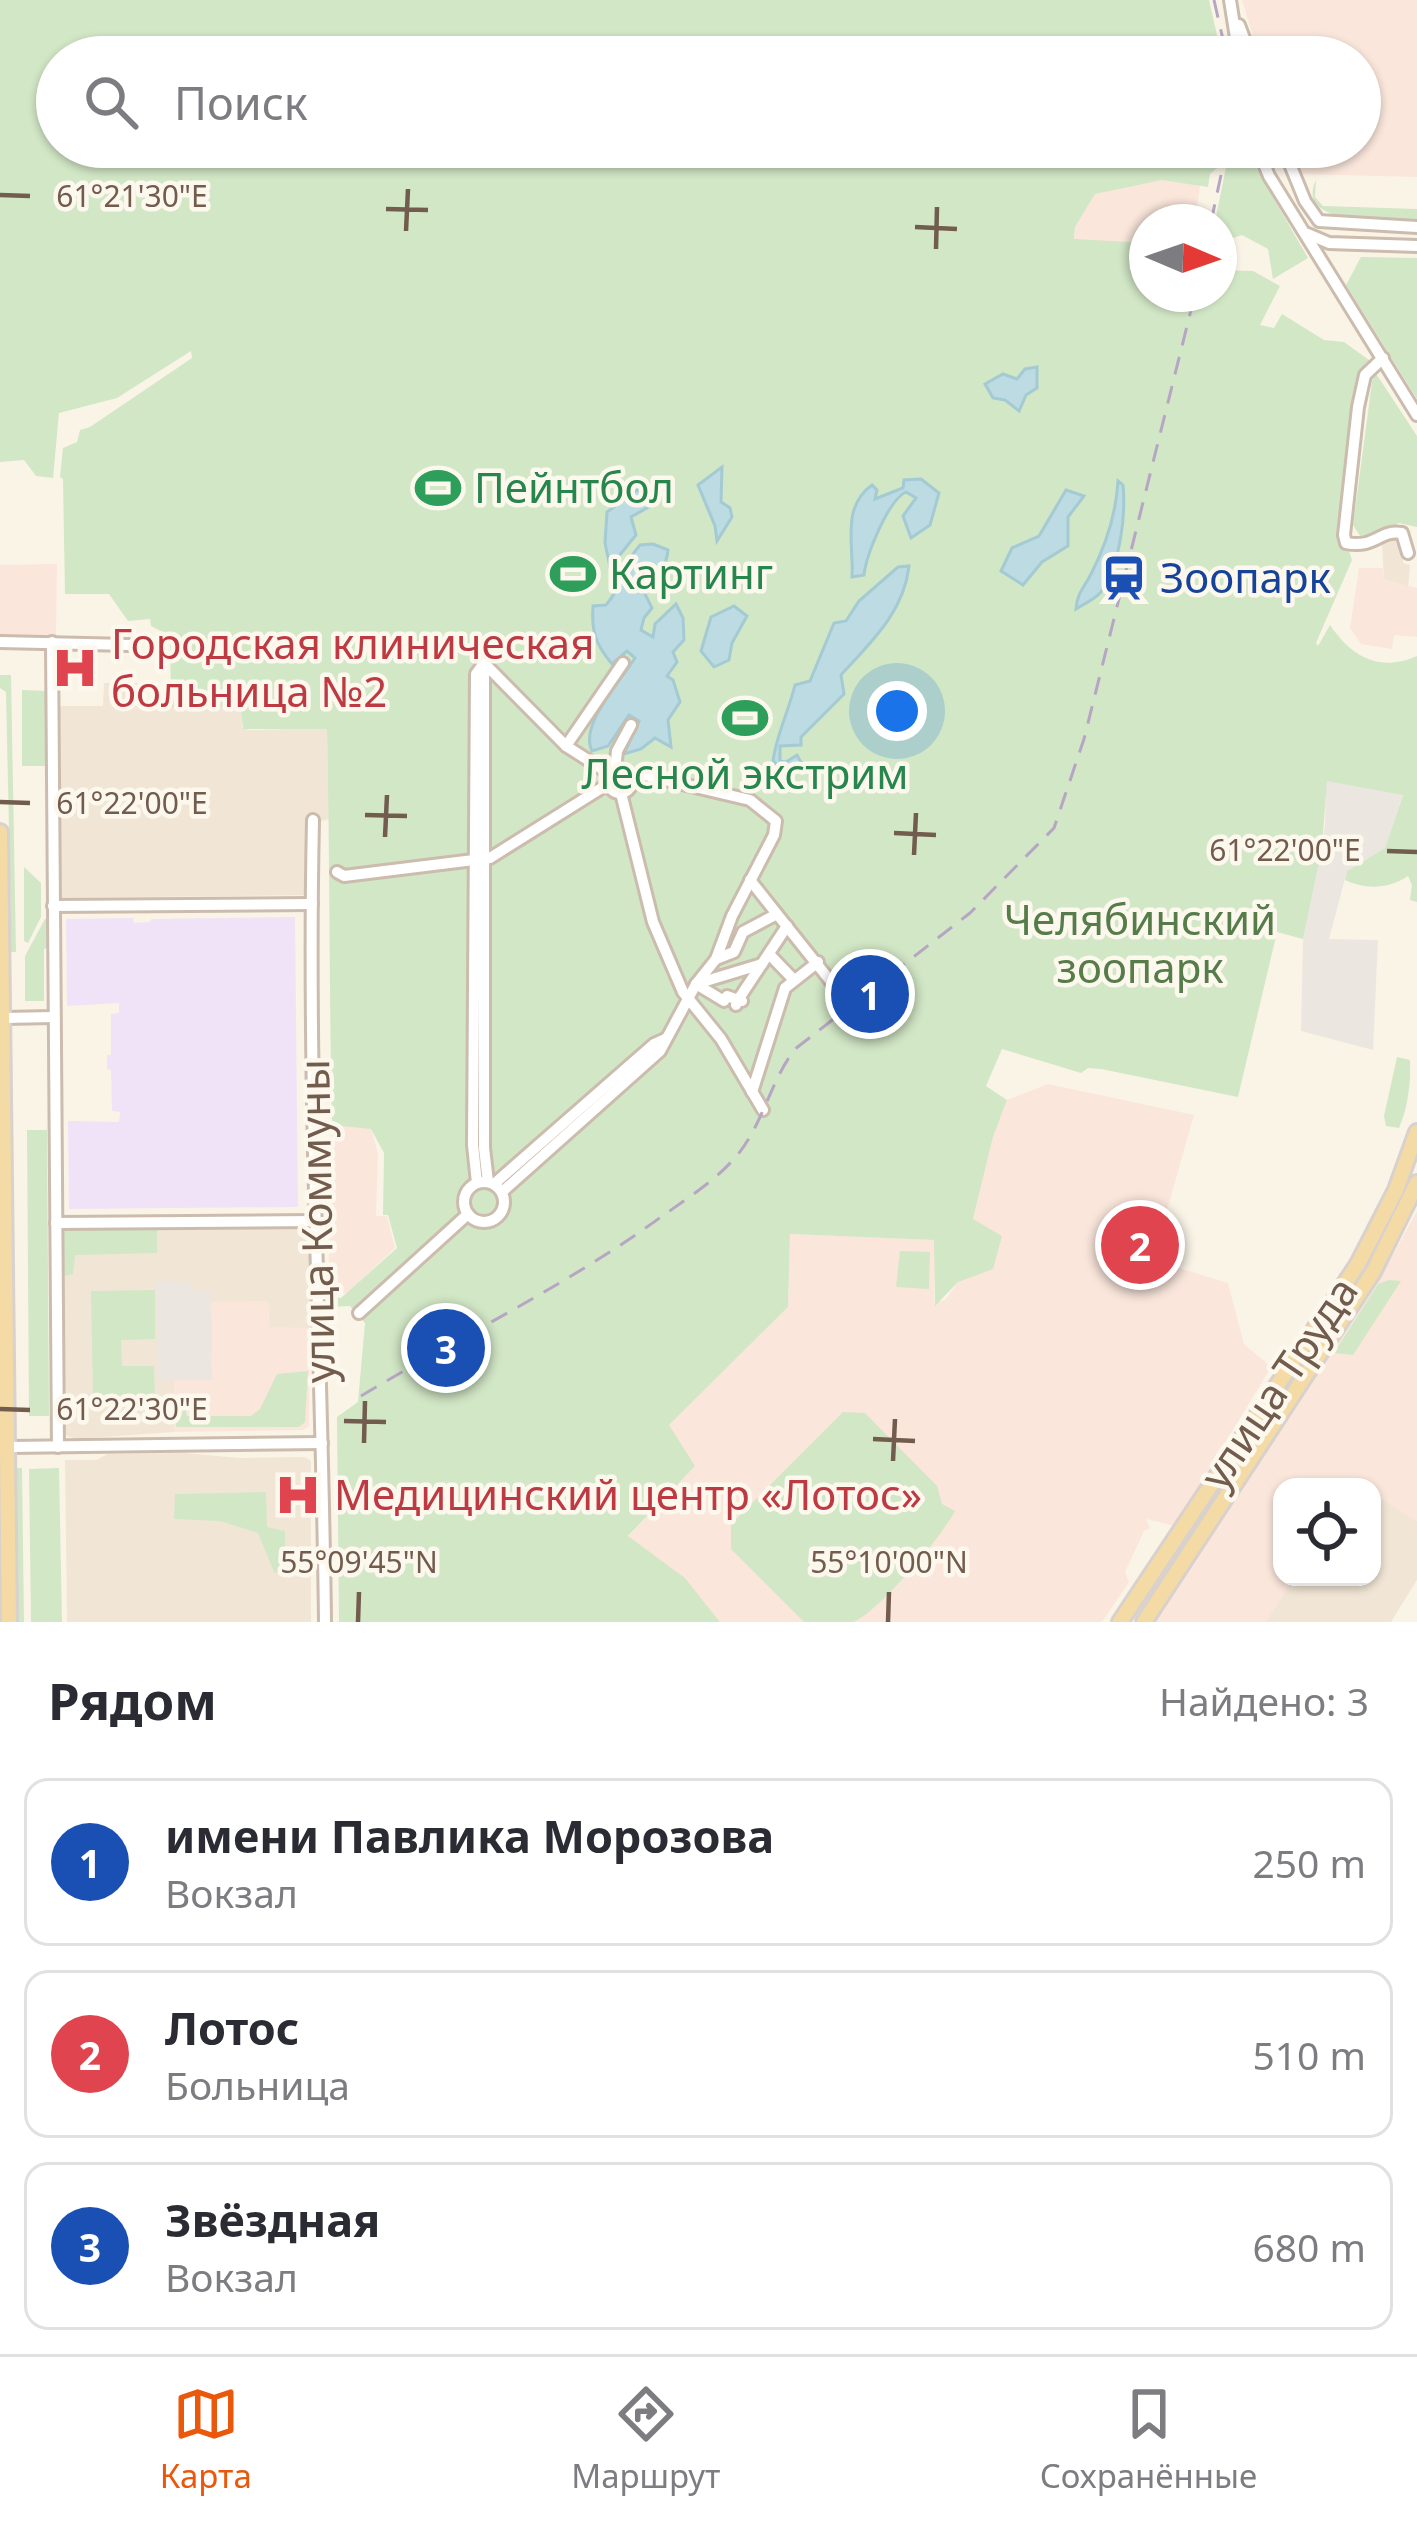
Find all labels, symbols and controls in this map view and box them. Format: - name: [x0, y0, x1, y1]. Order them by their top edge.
- search box: [36, 36, 1381, 168]
- icon: search: [78, 69, 144, 135]
- text: Поиск: [174, 72, 308, 133]
- text: 61°21'30"E: [56, 175, 208, 216]
- north arrow: [1129, 204, 1237, 312]
- place label: Пейнтбол: [474, 458, 674, 515]
- sports icon: Пейнтбол: [413, 463, 463, 513]
- place label: Картинг: [609, 544, 773, 601]
- place label: Зоопарк: [1160, 548, 1331, 605]
- sports icon: Картинг: [548, 549, 598, 599]
- station icon: Зоопарк: [1099, 553, 1149, 603]
- place label: Городская клиническая больница №2: [111, 614, 594, 719]
- hospital icon: Городская клиническая больница №2: [50, 643, 100, 693]
- your location: [867, 681, 927, 741]
- sports icon: Лесной экстрим: [720, 693, 770, 743]
- place label: Лесной экстрим: [581, 744, 909, 801]
- text: 61°22'00"E: [56, 782, 208, 823]
- text: 61°22'00"E: [1209, 829, 1361, 870]
- park label: Челябинский зоопарк: [1004, 890, 1276, 995]
- pin: 1: [831, 949, 909, 1039]
- street label: улица Коммуны: [284, 1059, 347, 1383]
- pin: 2: [1101, 1200, 1179, 1290]
- street label: улица Труда: [1186, 1265, 1370, 1499]
- pin: 3: [407, 1303, 485, 1393]
- text: 61°22'30"E: [56, 1388, 208, 1429]
- place label: Медицинский центр «Лотос»: [334, 1465, 922, 1522]
- hospital icon: Медицинский центр «Лотос»: [273, 1470, 323, 1520]
- map controls: [1273, 1478, 1381, 1586]
- button: locate: [1273, 1478, 1381, 1586]
- text: 55°09'45"N: [280, 1541, 438, 1582]
- text: 55°10'00"N: [810, 1541, 968, 1582]
- text: Рядом: [48, 1665, 217, 1735]
- text: Найдено: 3: [1159, 1674, 1369, 1727]
- text: имени Павлика Морозова: [165, 1805, 774, 1866]
- text: 1: [79, 1836, 101, 1889]
- text: 250 m: [1252, 1836, 1366, 1889]
- text: Вокзал: [165, 1866, 298, 1919]
- text: Лотос: [165, 1997, 299, 2058]
- text: 2: [79, 2028, 101, 2081]
- text: 510 m: [1252, 2028, 1366, 2081]
- text: Больница: [165, 2058, 350, 2111]
- text: Звёздная: [165, 2189, 380, 2250]
- text: 3: [79, 2220, 101, 2273]
- text: 680 m: [1252, 2220, 1366, 2273]
- text: Вокзал: [165, 2250, 298, 2303]
- tab: Карта: [160, 2381, 252, 2498]
- tab: Маршрут: [571, 2381, 720, 2498]
- tab: Сохранённые: [1040, 2381, 1257, 2498]

